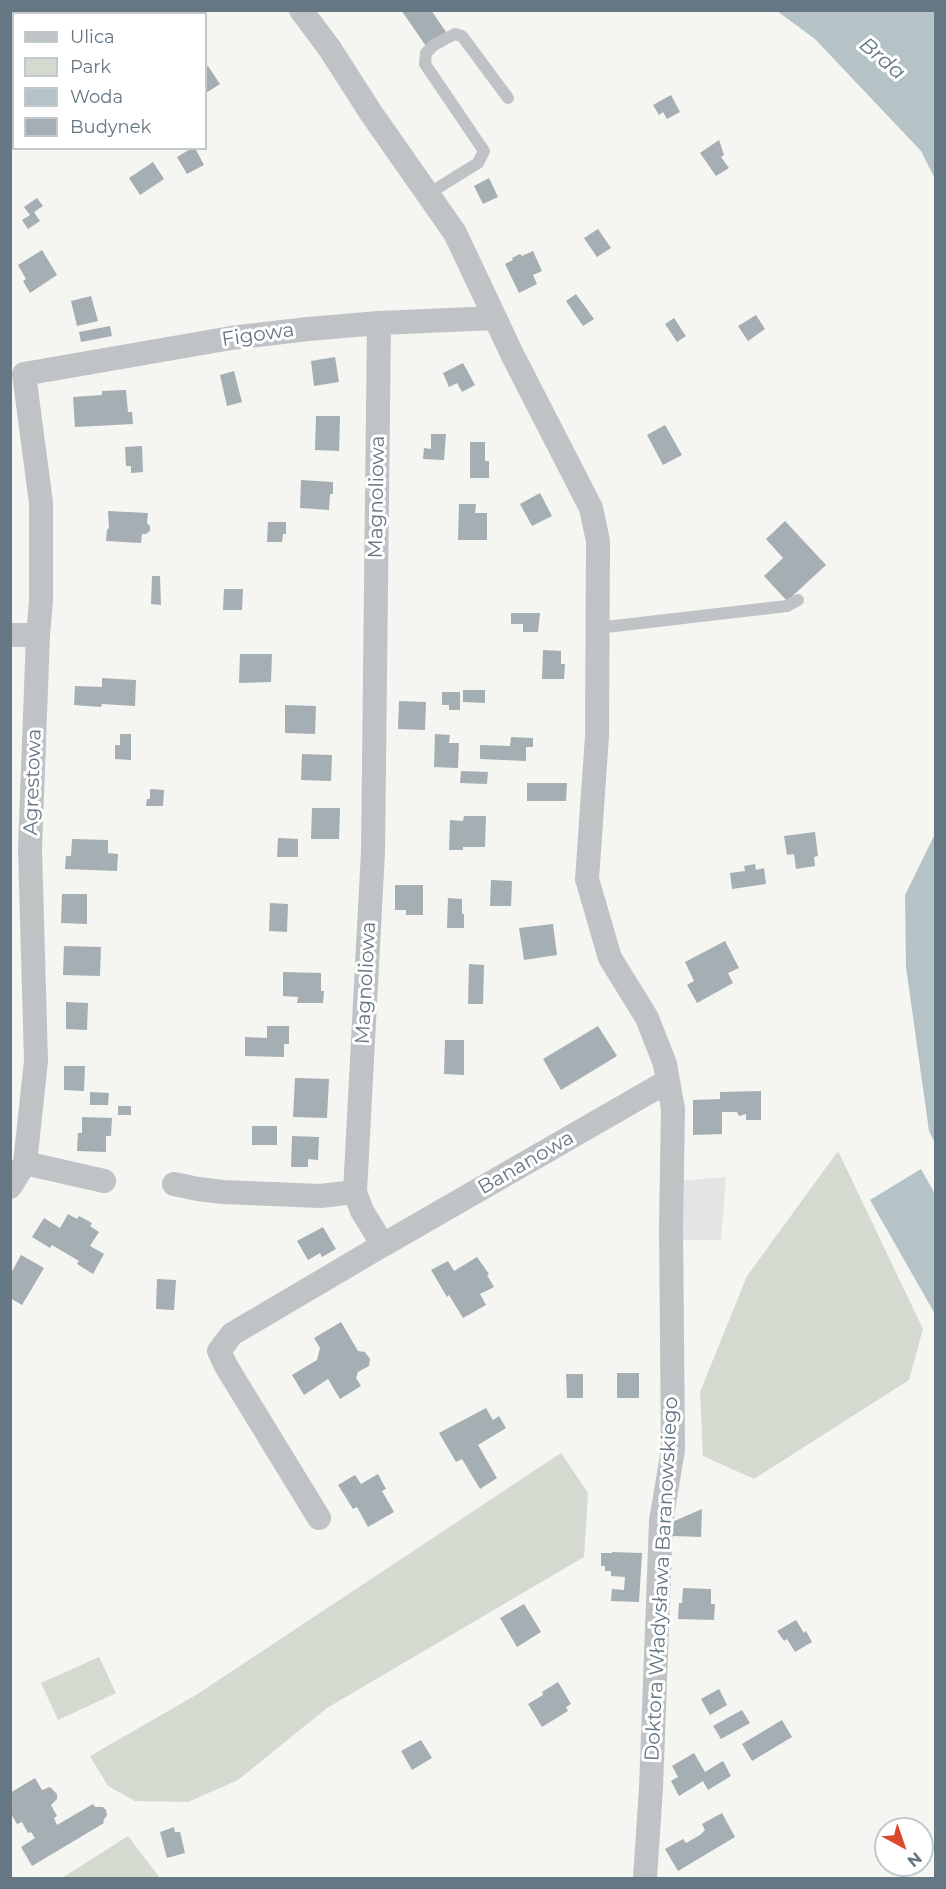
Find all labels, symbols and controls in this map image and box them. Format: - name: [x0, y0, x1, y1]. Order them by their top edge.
- legend: [12, 12, 207, 150]
- text: Ulica: [70, 26, 115, 48]
- water label: Brda: [854, 32, 910, 86]
- text: Park: [70, 56, 111, 78]
- text: Woda: [70, 86, 123, 108]
- text: Budynek: [70, 116, 151, 138]
- street label: Figowa: [220, 318, 296, 352]
- street label: Magnoliowa: [364, 435, 390, 559]
- street label: Agrestowa: [19, 728, 47, 836]
- street label: Magnoliowa: [351, 921, 381, 1045]
- street label: Bananowa: [474, 1126, 578, 1200]
- street label: Doktora Władysława Baranowskiego: [640, 1396, 684, 1762]
- north arrow: [874, 1817, 934, 1877]
- text: N: [904, 1848, 926, 1871]

